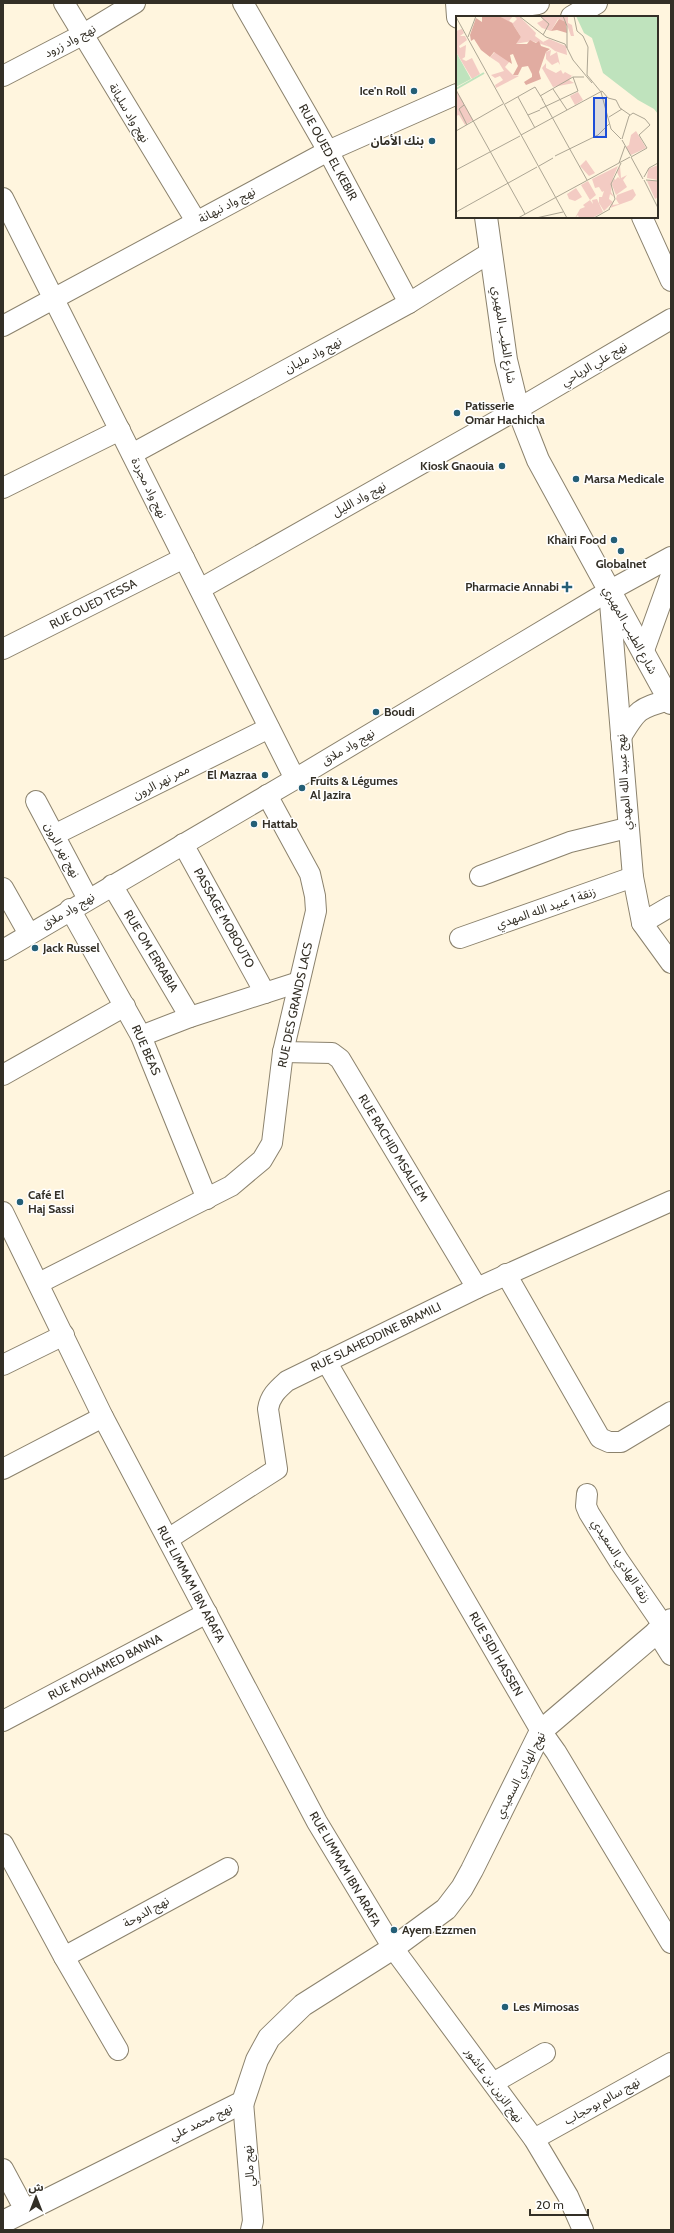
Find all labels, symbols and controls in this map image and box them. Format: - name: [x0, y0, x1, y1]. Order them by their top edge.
- inset map: [456, 16, 658, 218]
- street label: نهج واد زرود: [41, 21, 99, 62]
- street label: نهج واد سليانة: [104, 80, 153, 146]
- place label: Ice'n Roll: [359, 83, 406, 98]
- marker: Ice'n Roll: [409, 86, 419, 96]
- street label: RUE OUED EL KEBIR: [296, 101, 361, 203]
- place label: بنك الأمان: [371, 133, 424, 148]
- marker: بنك الأمان: [427, 136, 437, 146]
- street label: نهج واد نبهانة: [196, 183, 259, 228]
- street label: شارع الطيب المهيري: [487, 285, 520, 385]
- street label: نهج واد مليان: [282, 333, 345, 378]
- street label: نهج علي الرياحي: [558, 338, 631, 392]
- place label: Patisserie Omar Hachicha: [465, 398, 545, 427]
- marker: Patisserie Omar Hachicha: [452, 408, 462, 418]
- street label: نهج واد مجردة: [127, 455, 171, 521]
- place label: Kiosk Gnaouia: [420, 458, 494, 473]
- marker: Kiosk Gnaouia: [497, 461, 507, 471]
- place label: Marsa Medicale: [584, 471, 664, 486]
- marker: Marsa Medicale: [571, 474, 581, 484]
- street label: نهج واد الليل: [329, 478, 389, 521]
- place label: Khairi Food: [547, 532, 606, 547]
- marker: Khairi Food: [609, 535, 619, 545]
- marker: Globalnet: [616, 546, 626, 556]
- place label: Globalnet: [596, 556, 646, 571]
- street label: RUE OUED TESSA: [47, 575, 139, 632]
- place label: Pharmacie Annabi: [465, 579, 559, 594]
- marker: Pharmacie Annabi: [562, 582, 572, 592]
- street label: شارع الطيب المهيري: [598, 583, 661, 678]
- place label: Boudi: [384, 704, 415, 719]
- marker: Boudi: [371, 707, 381, 717]
- street label: نهج واد ملاق: [318, 725, 378, 770]
- street label: نهج عبيد الله المهدي: [613, 733, 637, 831]
- street label: ممر نهر الرون: [130, 761, 192, 802]
- place label: El Mazraa: [207, 767, 257, 782]
- marker: El Mazraa: [260, 770, 270, 780]
- place label: Fruits & Légumes Al Jazira: [310, 773, 398, 802]
- marker: Fruits & Légumes Al Jazira: [297, 783, 307, 793]
- place label: Hattab: [262, 816, 298, 831]
- street label: نهج نهر الرون: [40, 819, 83, 881]
- marker: Hattab: [249, 819, 259, 829]
- street label: PASSAGE MOBOUTO: [191, 865, 258, 970]
- street label: زنقة 1 عبيد الله المهدي: [494, 883, 599, 934]
- street label: نهج واد ملاق: [38, 889, 98, 934]
- street label: RUE OM ERRABIA: [121, 907, 182, 995]
- place label: Jack Russel: [42, 940, 100, 955]
- street label: RUE DES GRANDS LACS: [274, 941, 315, 1069]
- marker: Jack Russel: [30, 943, 40, 953]
- street label: RUE BEAS: [129, 1022, 164, 1077]
- street label: RUE RACHID MSALLEM: [355, 1091, 432, 1204]
- place label: Café El Haj Sassi: [28, 1187, 74, 1216]
- marker: Café El Haj Sassi: [15, 1197, 25, 1207]
- street label: RUE SLAHEDDINE BRAMILI: [308, 1299, 443, 1375]
- street label: زنقة الهادي السعيدي: [586, 1516, 654, 1607]
- street label: RUE LIMMAM IBN ARAFA: [154, 1523, 229, 1645]
- street label: RUE SIDI HASSEN: [466, 1609, 527, 1699]
- street label: RUE MOHAMED BANNA: [45, 1630, 165, 1703]
- street label: نهج الهادي السعيدي: [491, 1729, 550, 1822]
- street label: RUE LIMMAM IBN ARAFA: [306, 1809, 385, 1929]
- street label: نهج الدوحة: [120, 1893, 172, 1932]
- place label: Ayem Ezzmen: [402, 1922, 476, 1937]
- marker: Ayem Ezzmen: [389, 1925, 399, 1935]
- place label: Les Mimosas: [513, 1999, 579, 2014]
- marker: Les Mimosas: [500, 2002, 510, 2012]
- street label: نهج الزين بن عاشور: [460, 2044, 527, 2126]
- street label: نهج سالم بوحجاب: [561, 2074, 643, 2129]
- street label: نهج محمد علي: [167, 2100, 236, 2146]
- street label: نهج مالي: [239, 2144, 261, 2187]
- north arrow: [16, 2177, 56, 2217]
- text: ش: [28, 2180, 44, 2194]
- scale bar: [530, 2191, 588, 2217]
- text: 20 m: [536, 2197, 564, 2212]

